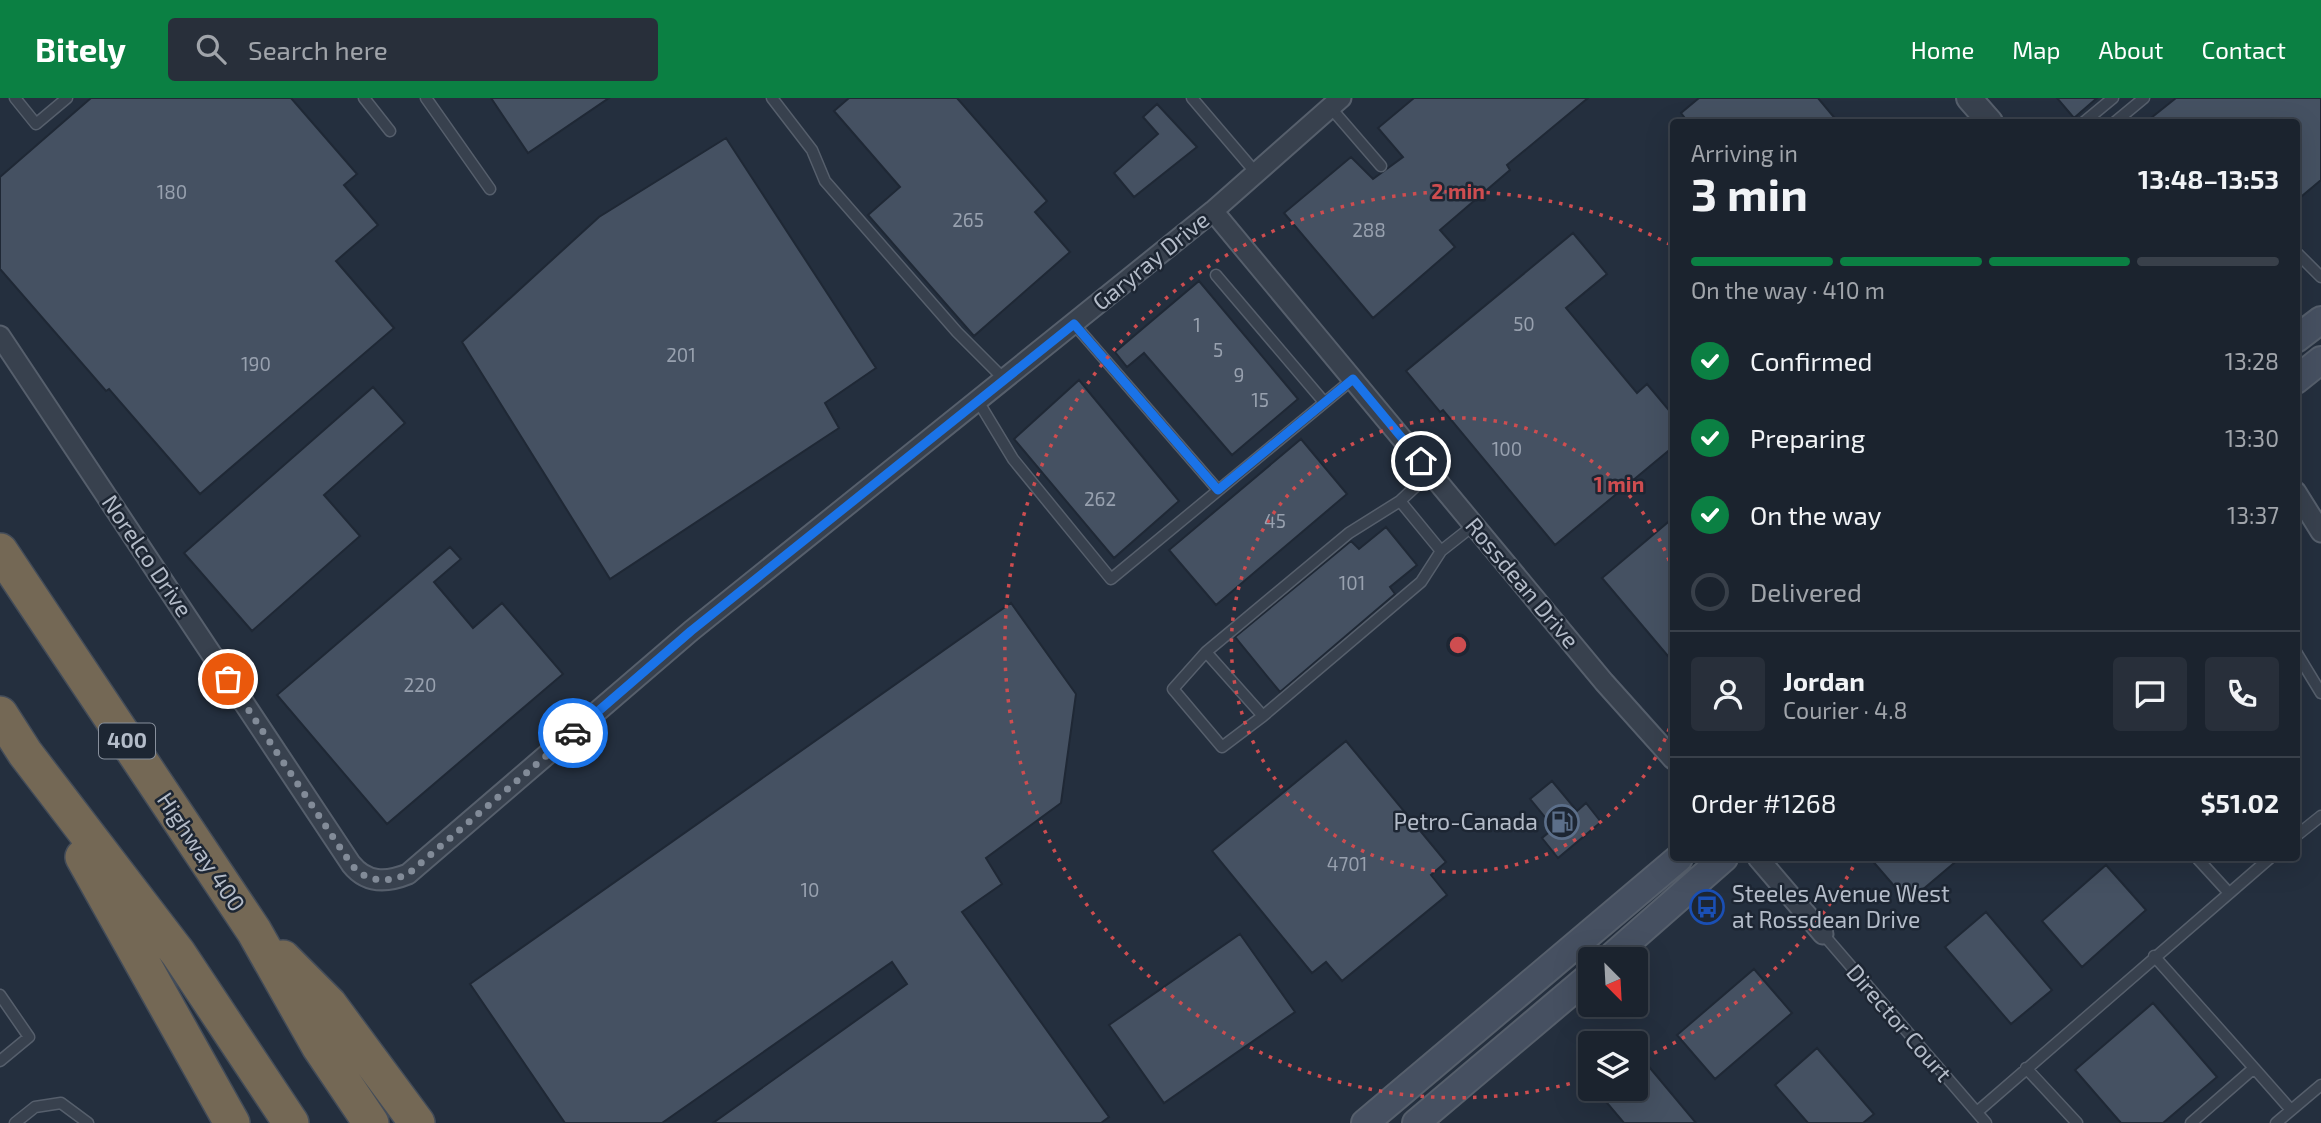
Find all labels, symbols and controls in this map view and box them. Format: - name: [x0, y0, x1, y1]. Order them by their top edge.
- search box: [168, 18, 658, 81]
- text: Bitely: [35, 29, 126, 69]
- icon: search: [192, 30, 230, 68]
- text: Search here: [248, 34, 388, 65]
- text: Home: [1911, 35, 1974, 64]
- text: Map: [2012, 35, 2060, 64]
- text: About: [2098, 35, 2164, 64]
- text: Contact: [2202, 35, 2286, 64]
- text: Arriving in: [1691, 139, 1798, 167]
- text: 13:48–13:53: [2138, 163, 2279, 194]
- text: 3 min: [1691, 165, 1808, 220]
- text: 2 min: [1431, 178, 1485, 203]
- house number: 180: [157, 180, 187, 203]
- street label: Garyray Drive: [1086, 205, 1214, 316]
- house number: 265: [952, 208, 984, 231]
- house number: 288: [1352, 218, 1386, 241]
- text: On the way · 410 m: [1691, 276, 1885, 304]
- house number: 50: [1513, 312, 1535, 335]
- house number: 1: [1193, 313, 1201, 336]
- house number: 5: [1213, 338, 1223, 361]
- icon: check: [1691, 342, 1729, 380]
- house number: 201: [666, 343, 696, 366]
- text: Confirmed: [1750, 345, 1873, 376]
- text: 13:28: [2225, 347, 2279, 375]
- house number: 190: [241, 352, 271, 375]
- house number: 9: [1234, 363, 1244, 386]
- house number: 15: [1251, 388, 1269, 411]
- icon: check: [1691, 419, 1729, 457]
- text: Preparing: [1750, 422, 1865, 453]
- text: 13:30: [2225, 424, 2279, 452]
- pin: [1391, 431, 1451, 491]
- house number: 100: [1492, 437, 1522, 460]
- icon: home: [1402, 442, 1440, 480]
- text: 1 min: [1594, 471, 1644, 496]
- house number: 262: [1084, 487, 1116, 510]
- street label: Norelco Drive: [97, 489, 199, 622]
- icon: check: [1691, 496, 1729, 534]
- text: On the way: [1750, 499, 1881, 530]
- text: 13:37: [2227, 501, 2279, 529]
- house number: 45: [1264, 509, 1286, 532]
- street label: Rossdean Drive: [1460, 511, 1585, 653]
- house number: 101: [1339, 571, 1365, 594]
- text: Delivered: [1750, 576, 1862, 607]
- centre of rings: [1446, 633, 1470, 657]
- pin: [198, 649, 258, 709]
- button: person: [1691, 657, 1765, 731]
- button: chat: [2113, 657, 2187, 731]
- button: phone: [2205, 657, 2279, 731]
- icon: bag: [209, 660, 247, 698]
- text: Jordan: [1783, 665, 1865, 696]
- house number: 220: [404, 673, 436, 696]
- text: Courier · 4.8: [1783, 696, 1907, 724]
- courier: [538, 698, 608, 768]
- icon: car: [554, 714, 592, 752]
- road number: 400: [99, 724, 155, 758]
- street label: Highway 400: [152, 787, 252, 916]
- text: Order #1268: [1691, 787, 1837, 818]
- text: $51.02: [2200, 787, 2279, 818]
- fuel station icon: Petro-Canada: [1543, 803, 1581, 841]
- place label: Petro-Canada: [1394, 807, 1538, 835]
- house number: 4701: [1327, 852, 1367, 875]
- house number: 10: [800, 878, 820, 901]
- place label: Steeles Avenue West at Rossdean Drive: [1732, 879, 1950, 933]
- bus stop icon: Steeles Avenue West at Rossdean Drive: [1688, 888, 1726, 926]
- north arrow: [1578, 947, 1648, 1017]
- map controls: [1578, 947, 1648, 1101]
- street label: Director Court: [1841, 958, 1959, 1087]
- button: layers: [1578, 1031, 1648, 1101]

